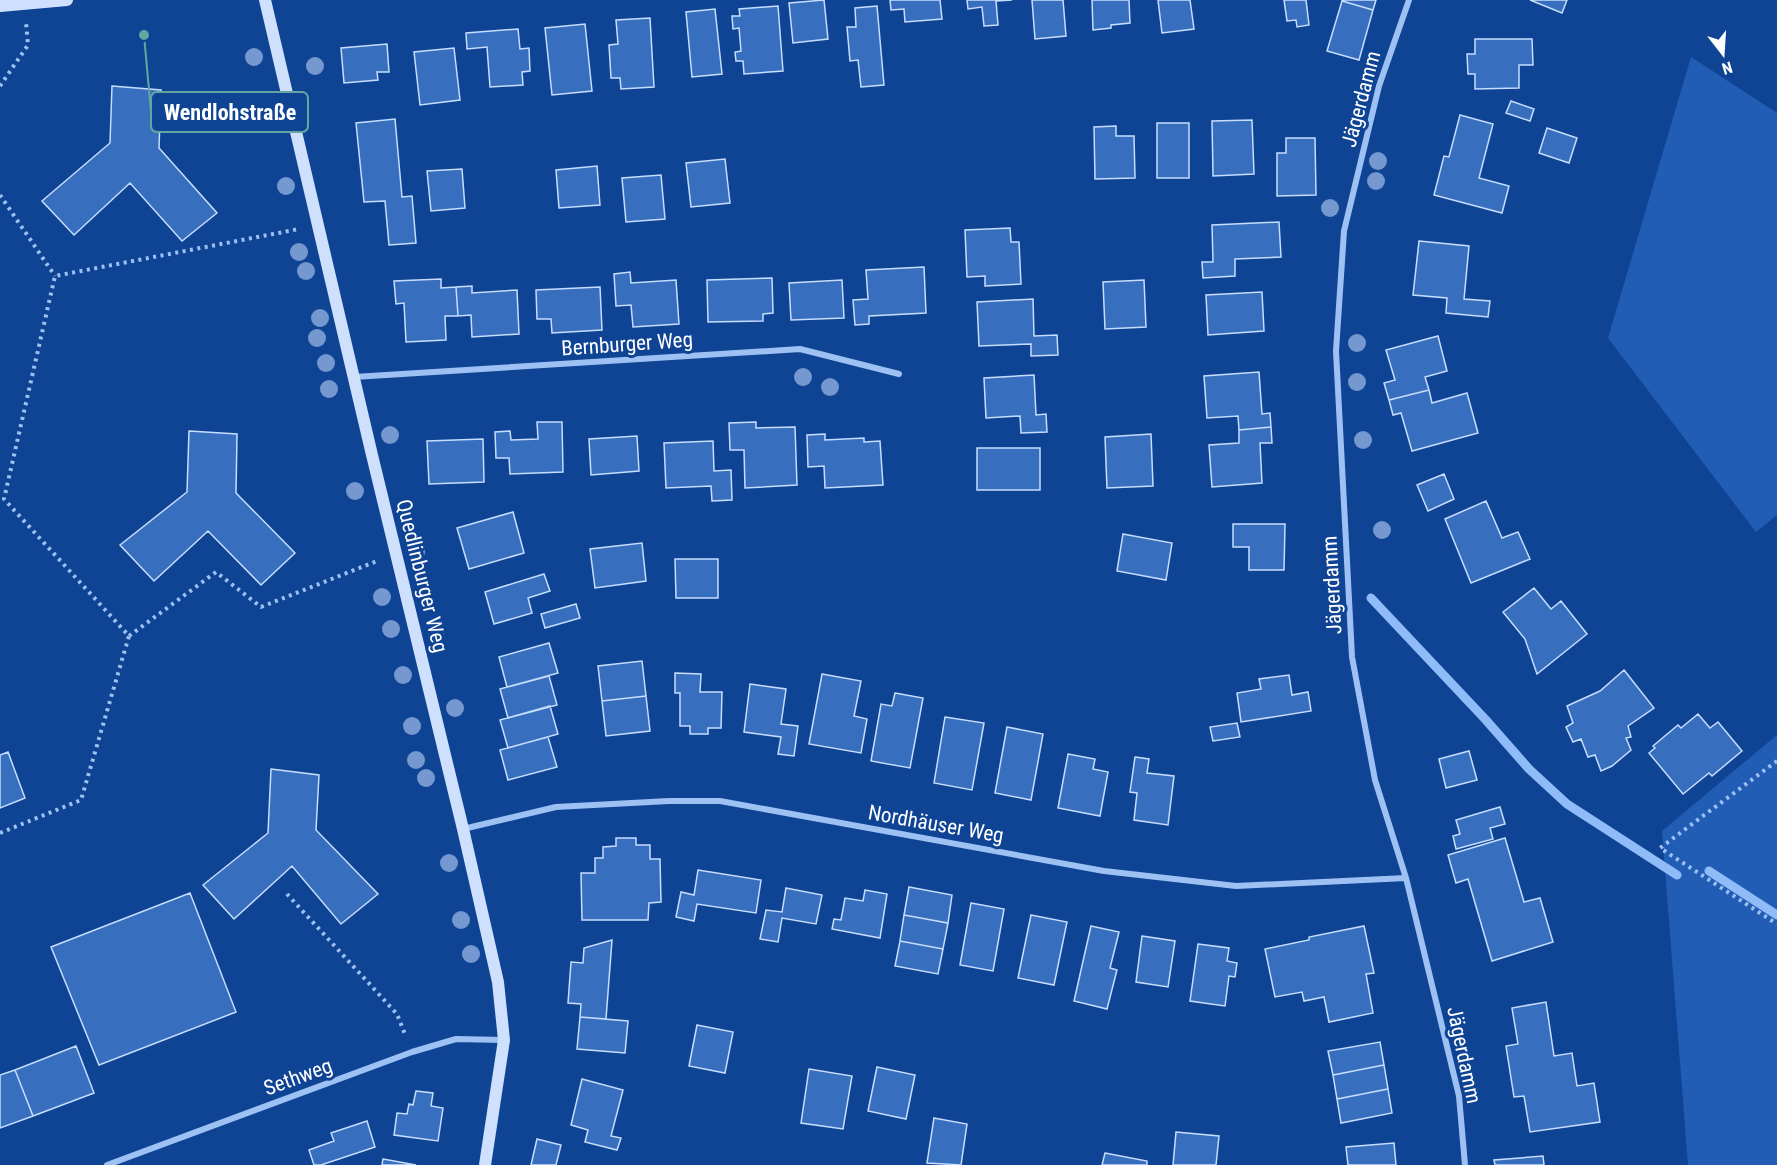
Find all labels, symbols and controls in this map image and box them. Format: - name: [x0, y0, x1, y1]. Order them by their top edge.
- north arrow: [1693, 24, 1753, 84]
- street label: Jägerdamm: [1337, 48, 1385, 150]
- text: N: [1720, 57, 1735, 78]
- callout: Wendlohstraße: [151, 92, 308, 132]
- text: Wendlohstraße: [164, 100, 296, 125]
- street label: Bernburger Weg: [560, 327, 694, 361]
- street label: Quedlinburger Weg: [391, 497, 453, 655]
- street label: Jägerdamm: [1317, 535, 1347, 635]
- street label: Nordhäuser Weg: [866, 800, 1006, 848]
- street label: Jägerdamm: [1442, 1004, 1486, 1106]
- street label: Sethweg: [261, 1054, 335, 1100]

